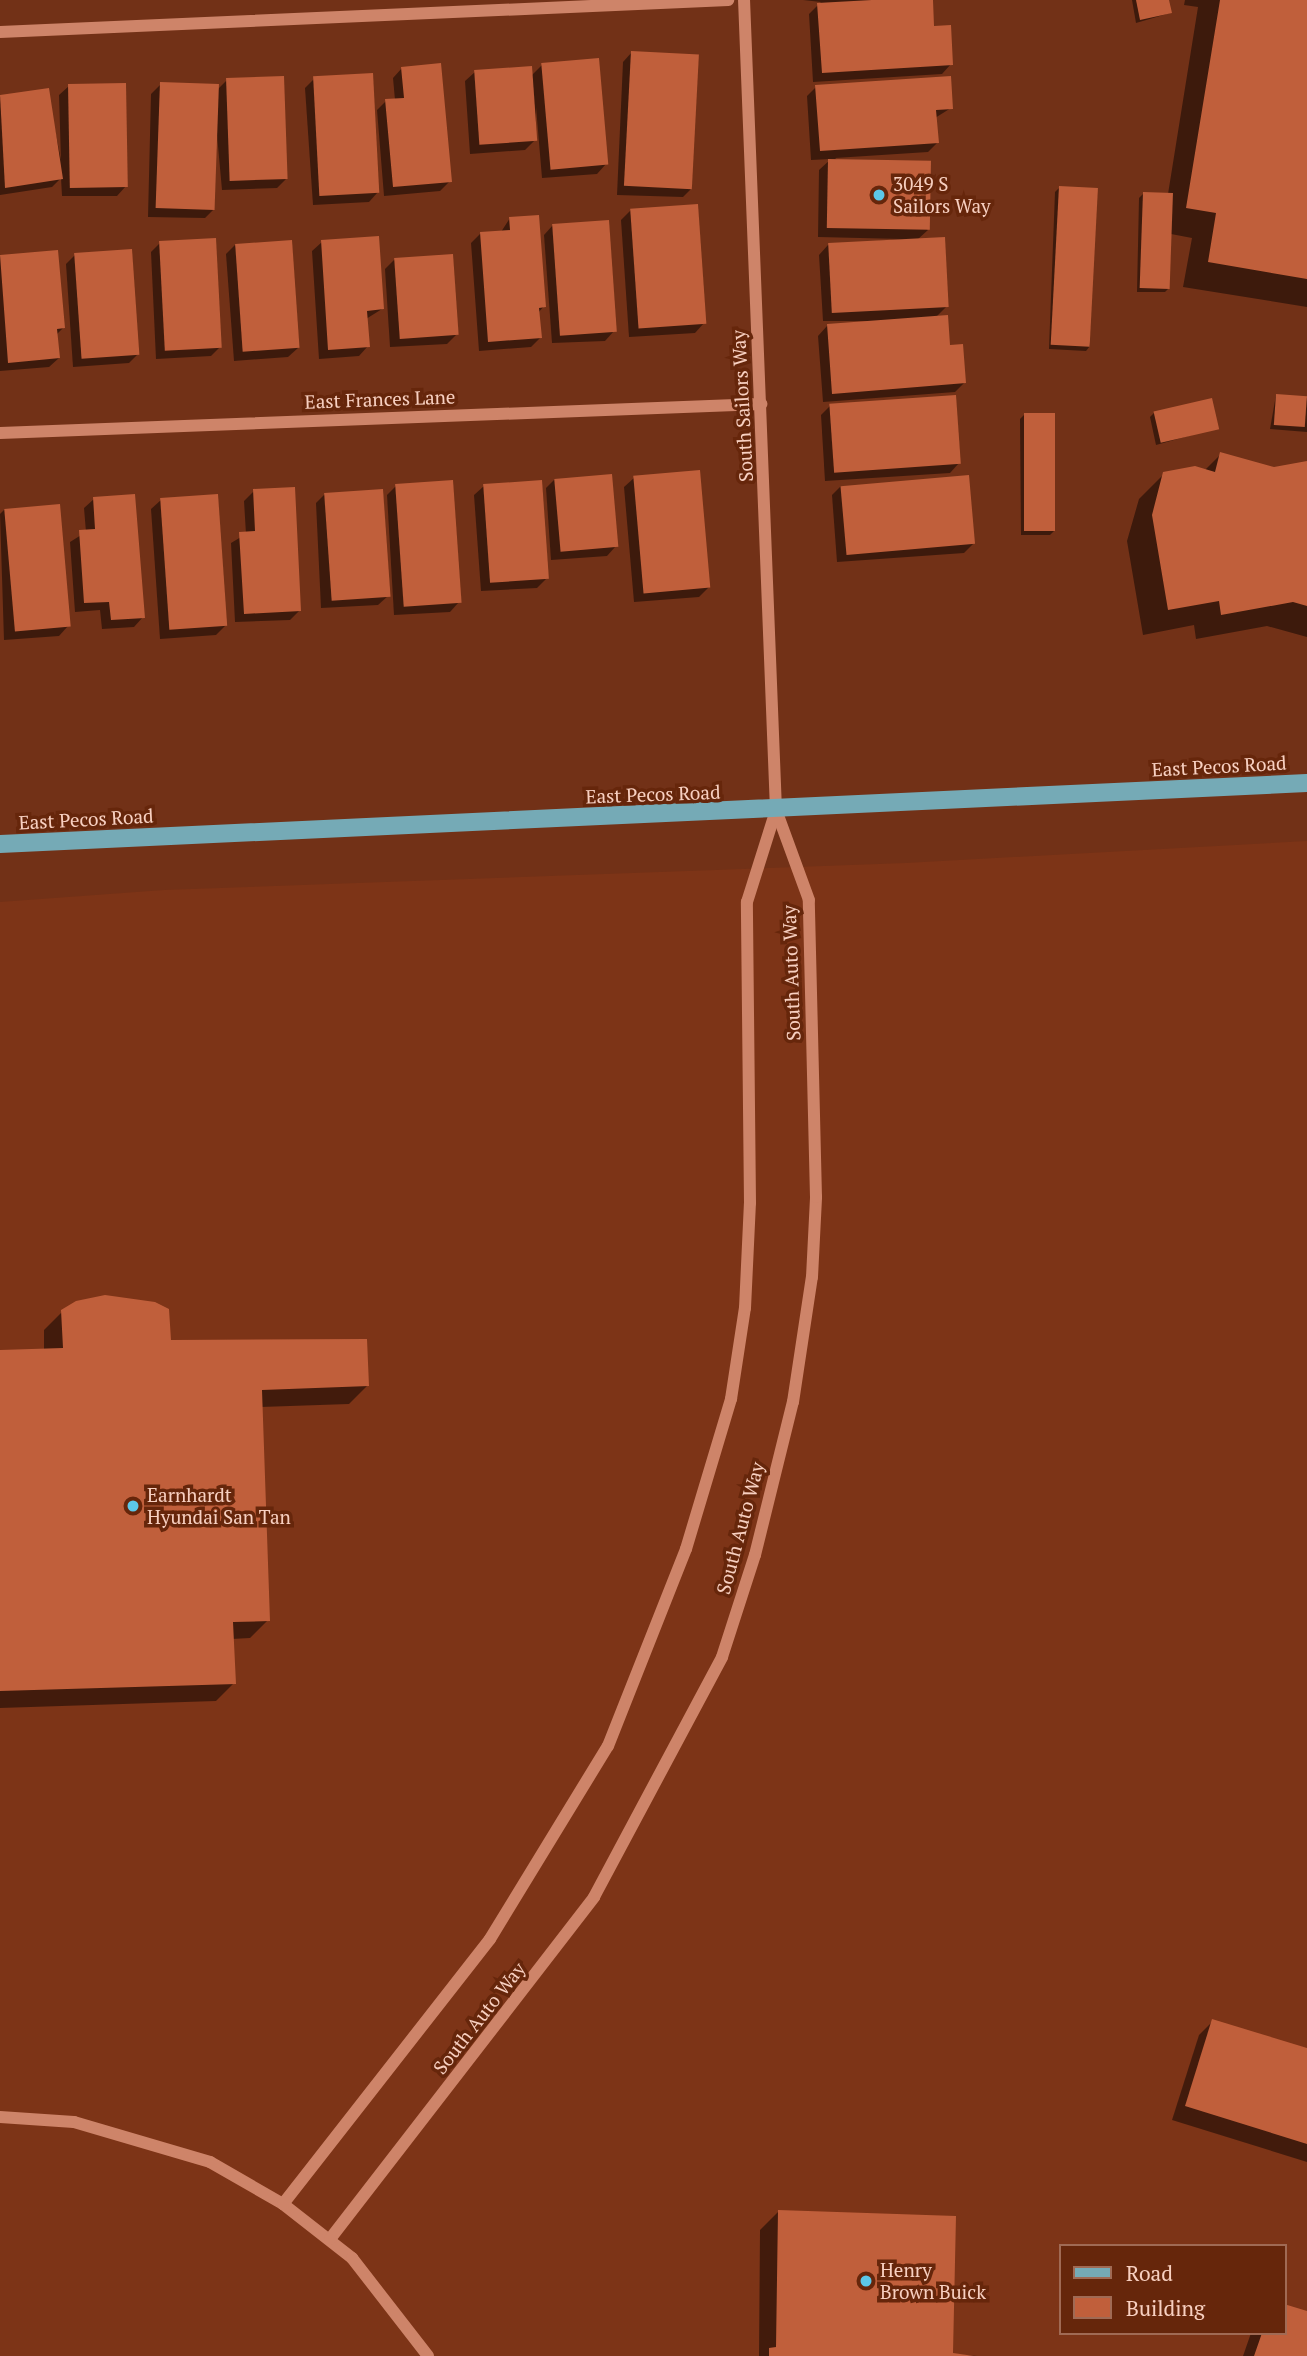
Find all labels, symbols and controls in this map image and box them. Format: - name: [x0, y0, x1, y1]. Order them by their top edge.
- place label: 3049 S Sailors Way: [893, 173, 991, 217]
- marker: 3049 S Sailors Way: [871, 187, 887, 203]
- street label: South Sailors Way: [727, 330, 757, 482]
- street label: East Frances Lane: [304, 385, 456, 413]
- street label: East Pecos Road: [1151, 751, 1287, 781]
- street label: East Pecos Road: [585, 780, 721, 808]
- street label: East Pecos Road: [18, 804, 154, 834]
- street label: South Auto Way: [777, 905, 805, 1041]
- street label: South Auto Way: [711, 1459, 769, 1597]
- place label: Earnhardt Hyundai San Tan: [147, 1484, 291, 1528]
- marker: Earnhardt Hyundai San Tan: [125, 1498, 141, 1514]
- street label: South Auto Way: [428, 1957, 530, 2079]
- legend: [1058, 2244, 1286, 2335]
- place label: Henry Brown Buick: [880, 2259, 986, 2303]
- text: Road: [1126, 2259, 1173, 2287]
- marker: Henry Brown Buick: [858, 2273, 874, 2289]
- text: Building: [1126, 2294, 1205, 2322]

